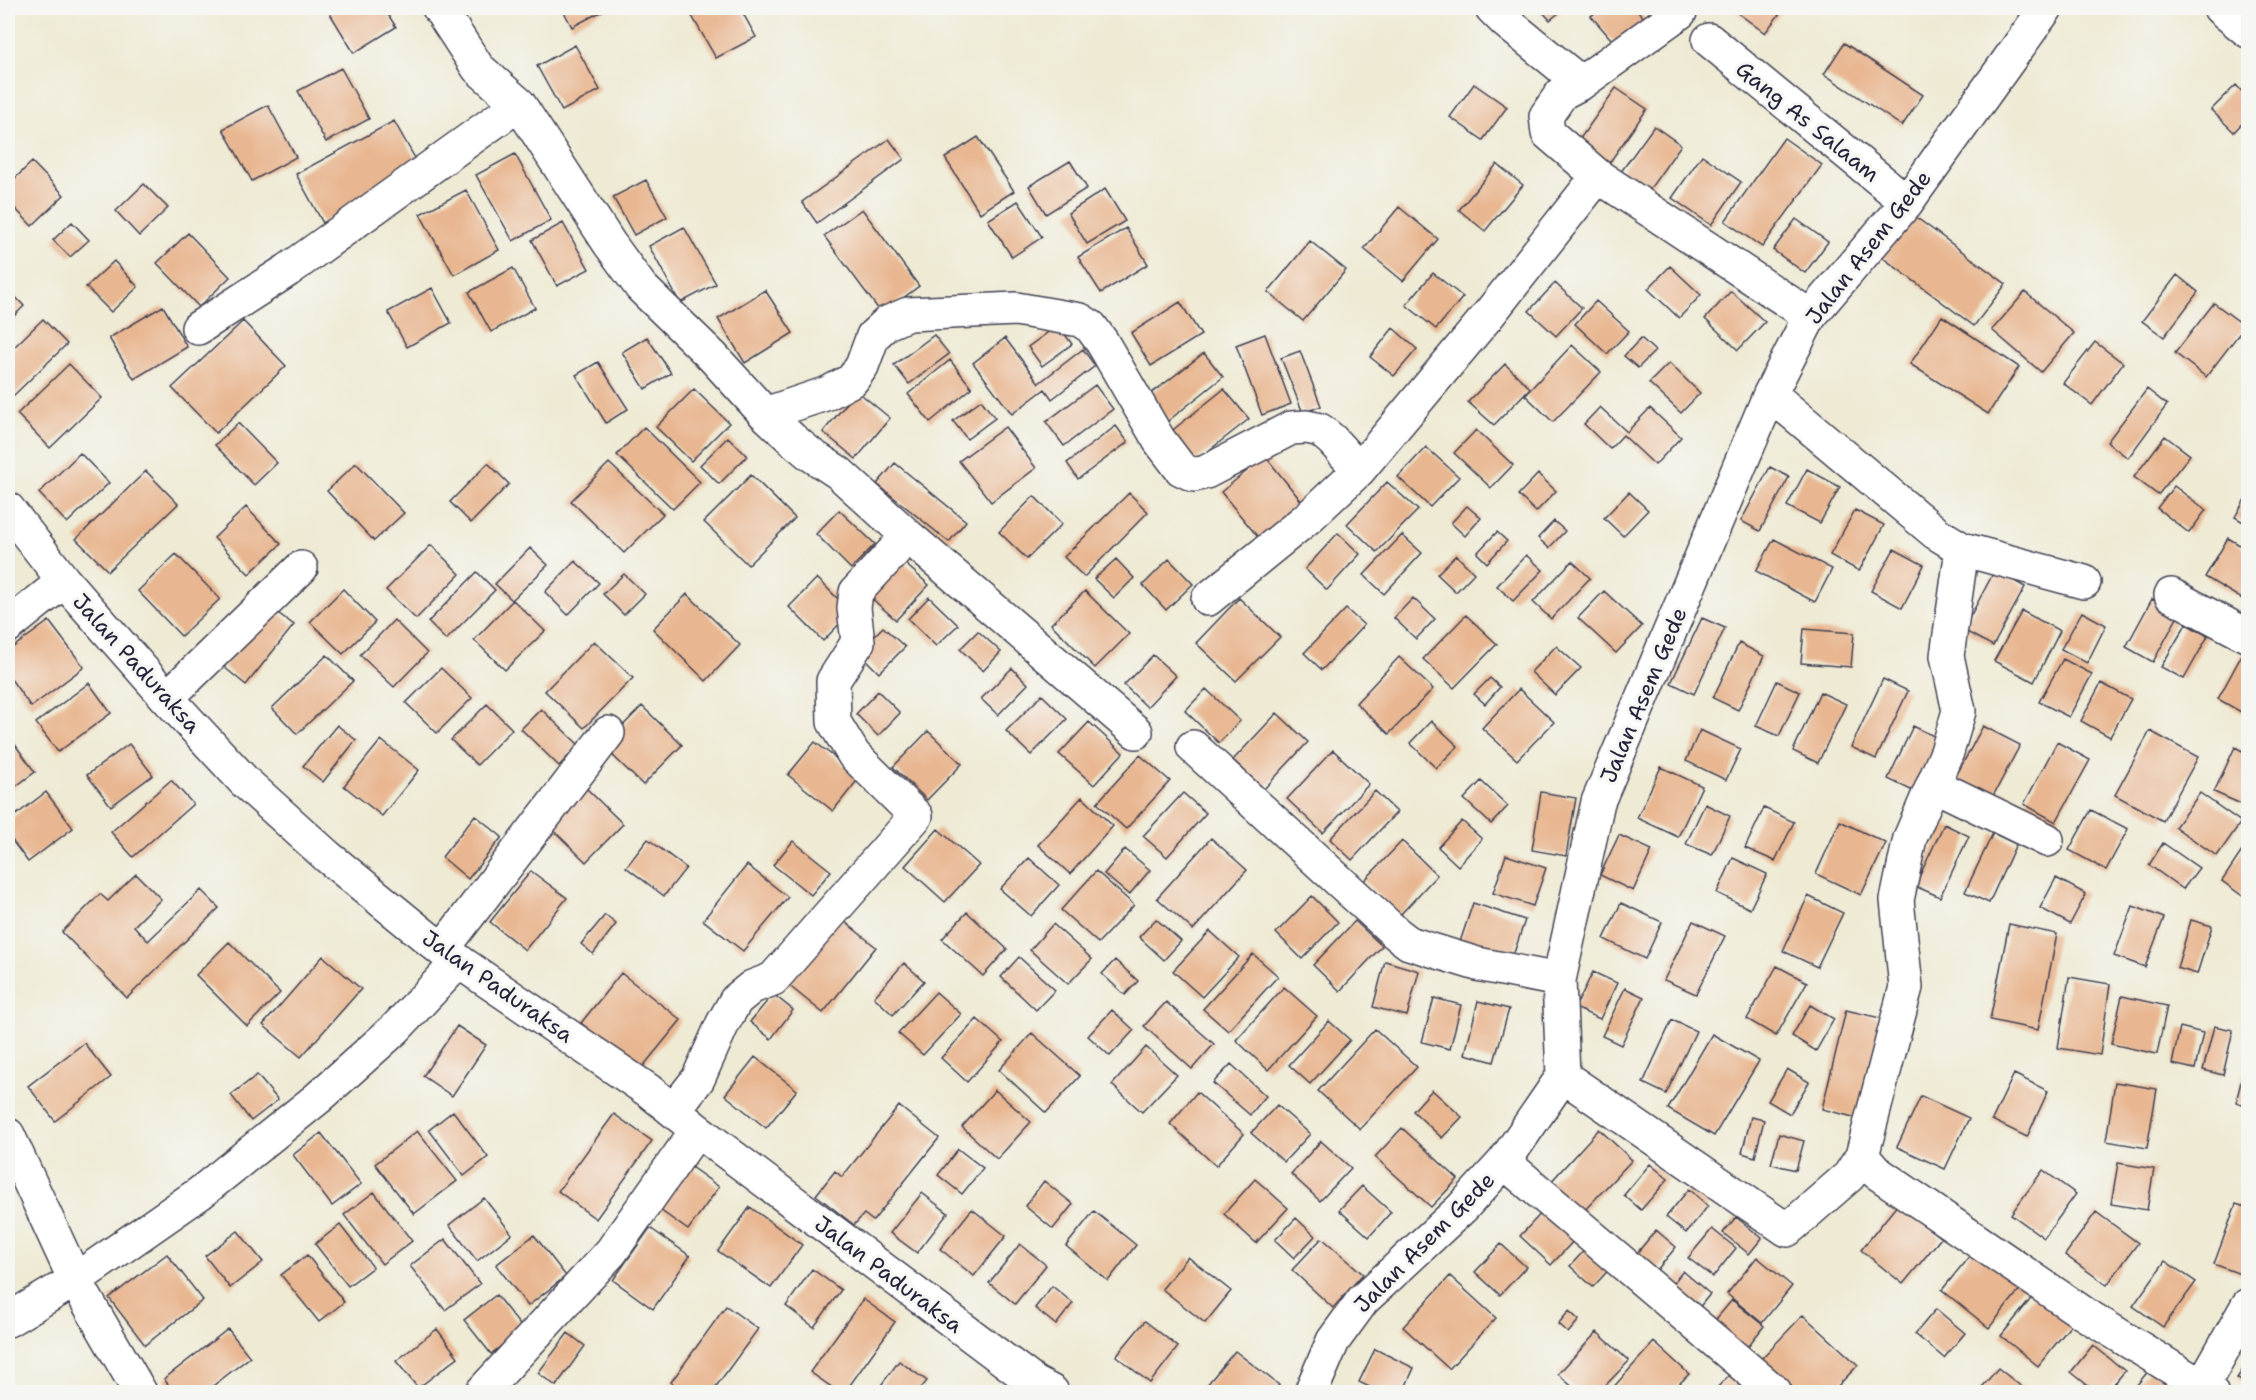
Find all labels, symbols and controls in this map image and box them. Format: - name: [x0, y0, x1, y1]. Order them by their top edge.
- street label: Gang As Salaam: [1730, 54, 1886, 188]
- street label: Jalan Asem Gede: [1799, 164, 1938, 330]
- street label: Jalan Paduraksa: [66, 587, 207, 740]
- street label: Jalan Asem Gede: [1593, 603, 1694, 787]
- street label: Jalan Paduraksa: [416, 923, 579, 1050]
- street label: Jalan Asem Gede: [1348, 1166, 1501, 1319]
- street label: Jalan Paduraksa: [809, 1209, 969, 1340]

